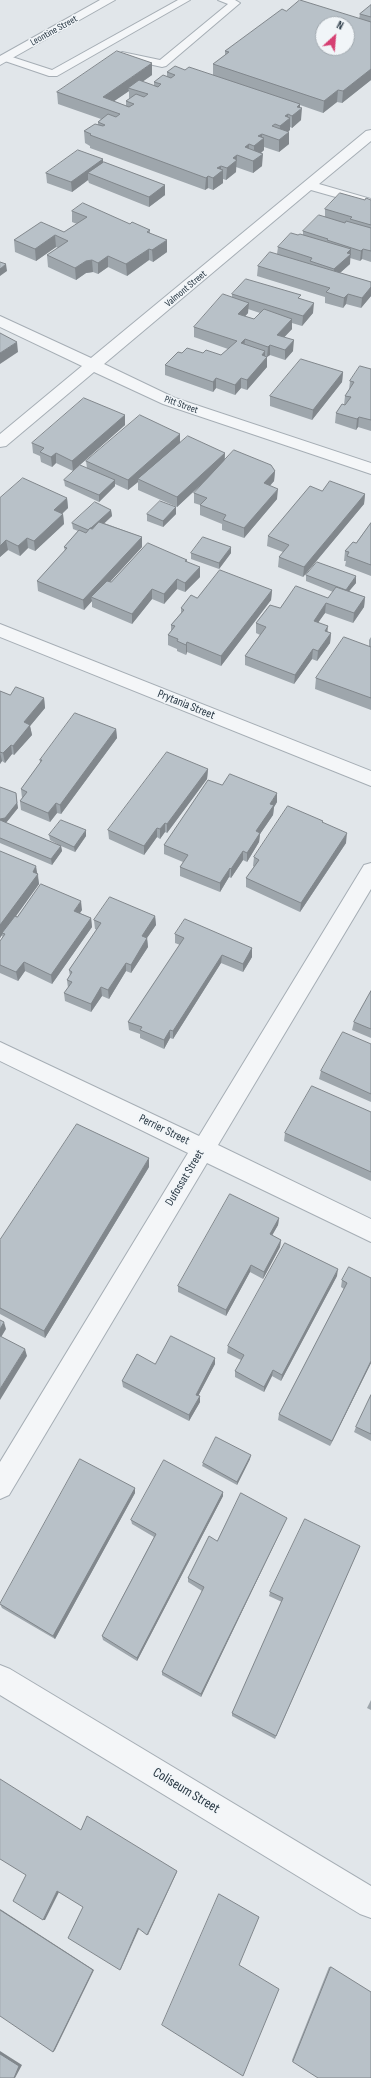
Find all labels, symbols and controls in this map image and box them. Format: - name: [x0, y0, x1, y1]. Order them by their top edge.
- street label: Leontine Street: [28, 13, 80, 49]
- north arrow: [315, 16, 355, 56]
- text: N: [335, 19, 346, 33]
- street label: Valmont Street: [163, 268, 209, 310]
- street label: Pitt Street: [163, 393, 199, 417]
- street label: Prytania Street: [155, 687, 217, 723]
- street label: Perrier Street: [136, 1112, 192, 1148]
- street label: Dufossat Street: [163, 1147, 207, 1209]
- street label: Coliseum Street: [149, 1764, 223, 1818]

